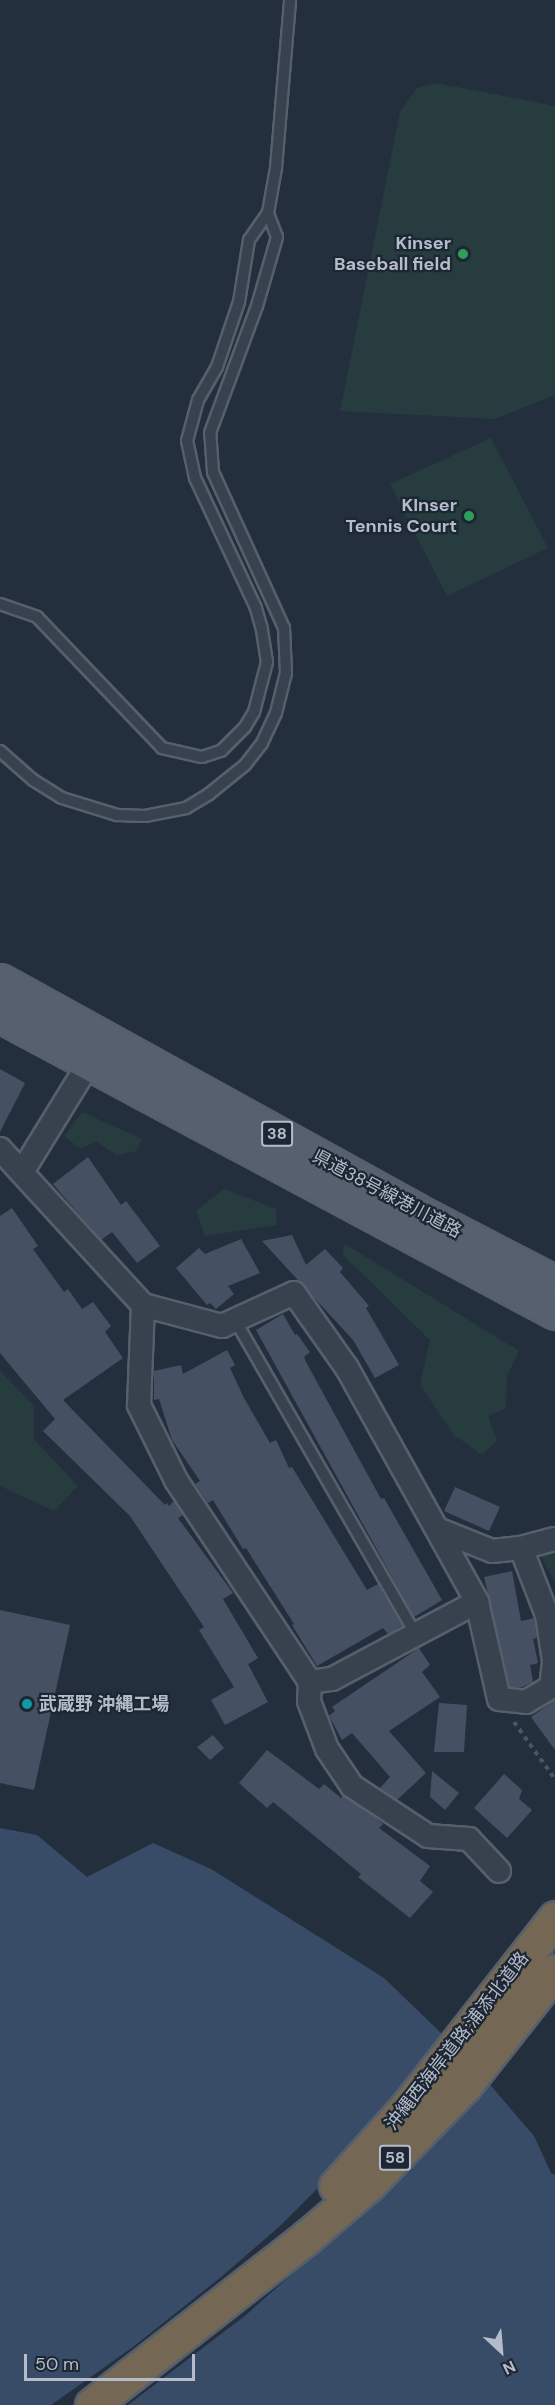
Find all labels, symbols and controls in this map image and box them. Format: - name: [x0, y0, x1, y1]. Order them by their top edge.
- place label: Kinser Baseball field: [334, 233, 451, 276]
- marker: Kinser Baseball field: [456, 247, 470, 261]
- place label: KInser Tennis Court: [346, 495, 457, 538]
- marker: KInser Tennis Court: [462, 509, 476, 523]
- road number: 38: [260, 1121, 294, 1147]
- street label: 県道38号線港川道路: [309, 1146, 465, 1242]
- place label: 武蔵野 沖縄工場: [39, 1693, 169, 1715]
- marker: 武蔵野 沖縄工場: [20, 1697, 34, 1711]
- street label: 沖縄西海岸道路;浦添北道路: [381, 1948, 533, 2134]
- road number: 58: [378, 2145, 412, 2171]
- north arrow: [471, 2321, 531, 2381]
- scale bar: [27, 2342, 198, 2380]
- text: 50 m: [35, 2352, 79, 2376]
- text: N: [499, 2356, 519, 2380]

